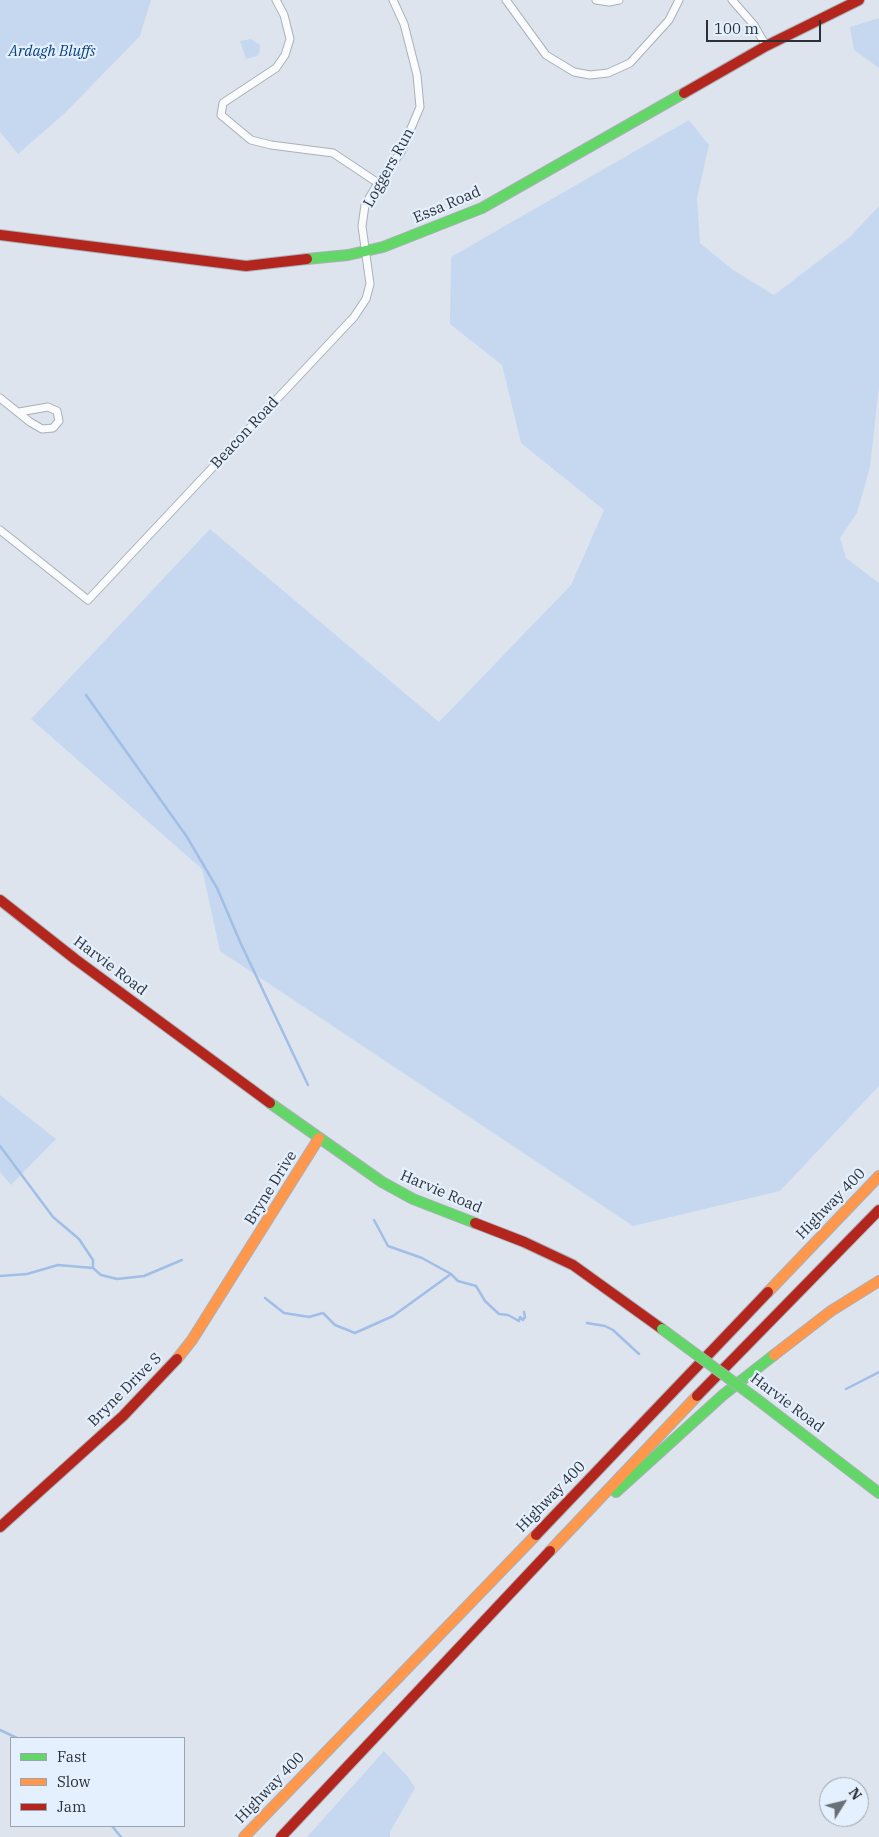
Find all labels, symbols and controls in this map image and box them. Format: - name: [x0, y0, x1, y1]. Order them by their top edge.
- scale bar: [709, 10, 824, 42]
- text: 100 m: [714, 19, 759, 38]
- park label: Ardagh Bluffs: [8, 43, 96, 61]
- street label: Loggers Run: [360, 125, 418, 211]
- street label: Essa Road: [411, 183, 483, 227]
- street label: Beacon Road: [207, 393, 283, 473]
- street label: Harvie Road: [70, 933, 150, 999]
- street label: Bryne Drive: [241, 1148, 301, 1228]
- street label: Highway 400: [793, 1165, 869, 1243]
- street label: Harvie Road: [397, 1167, 485, 1217]
- street label: Bryne Drive S: [85, 1350, 165, 1430]
- street label: Harvie Road: [747, 1370, 827, 1436]
- street label: Highway 400: [513, 1458, 589, 1536]
- legend: [10, 1737, 185, 1827]
- text: Fast: [57, 1747, 87, 1766]
- street label: Highway 400: [232, 1749, 308, 1827]
- text: Slow: [57, 1772, 90, 1791]
- north arrow: [819, 1777, 869, 1827]
- text: N: [845, 1784, 866, 1804]
- text: Jam: [57, 1797, 86, 1816]

